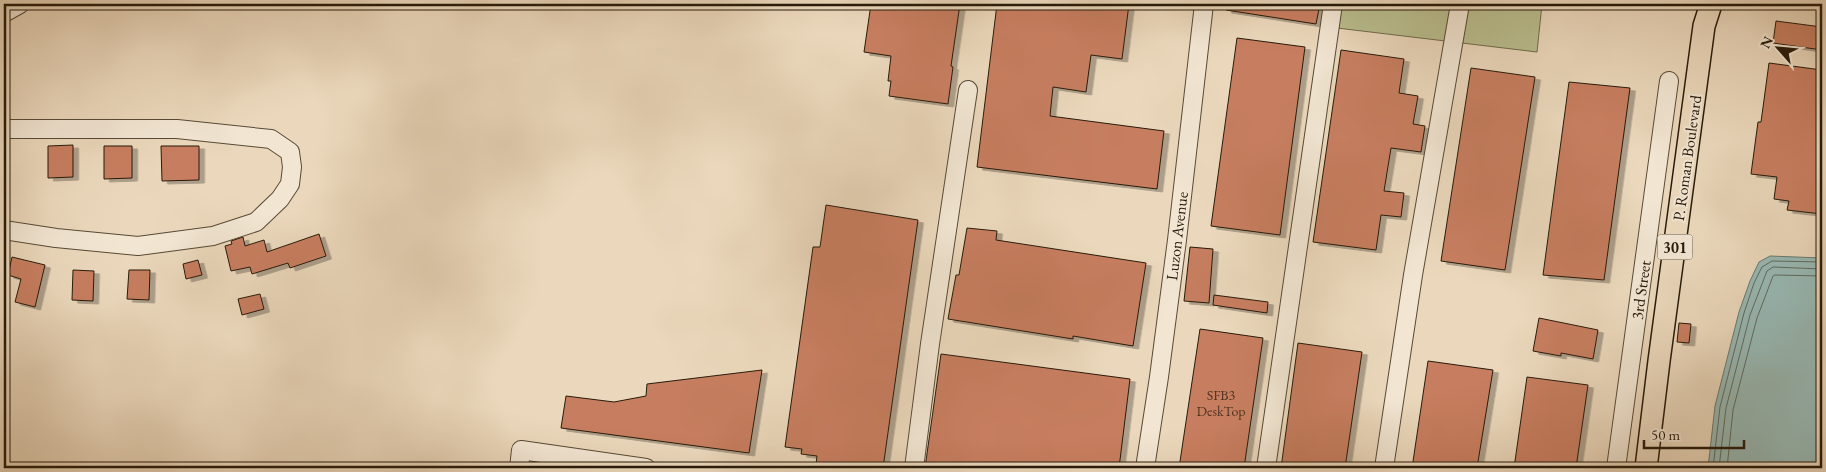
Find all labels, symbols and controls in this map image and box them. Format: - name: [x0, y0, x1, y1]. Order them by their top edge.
- north arrow: [1754, 22, 1804, 72]
- text: N: [1756, 32, 1777, 51]
- street label: P. Roman Boulevard: [1668, 93, 1706, 222]
- street label: Luzon Avenue: [1161, 190, 1193, 282]
- road number: 301: [1658, 234, 1692, 260]
- street label: 3rd Street: [1626, 259, 1656, 321]
- house number: SFB3 DeskTop: [1196, 386, 1246, 420]
- scale bar: [1644, 417, 1744, 449]
- text: 50 m: [1651, 425, 1680, 444]

